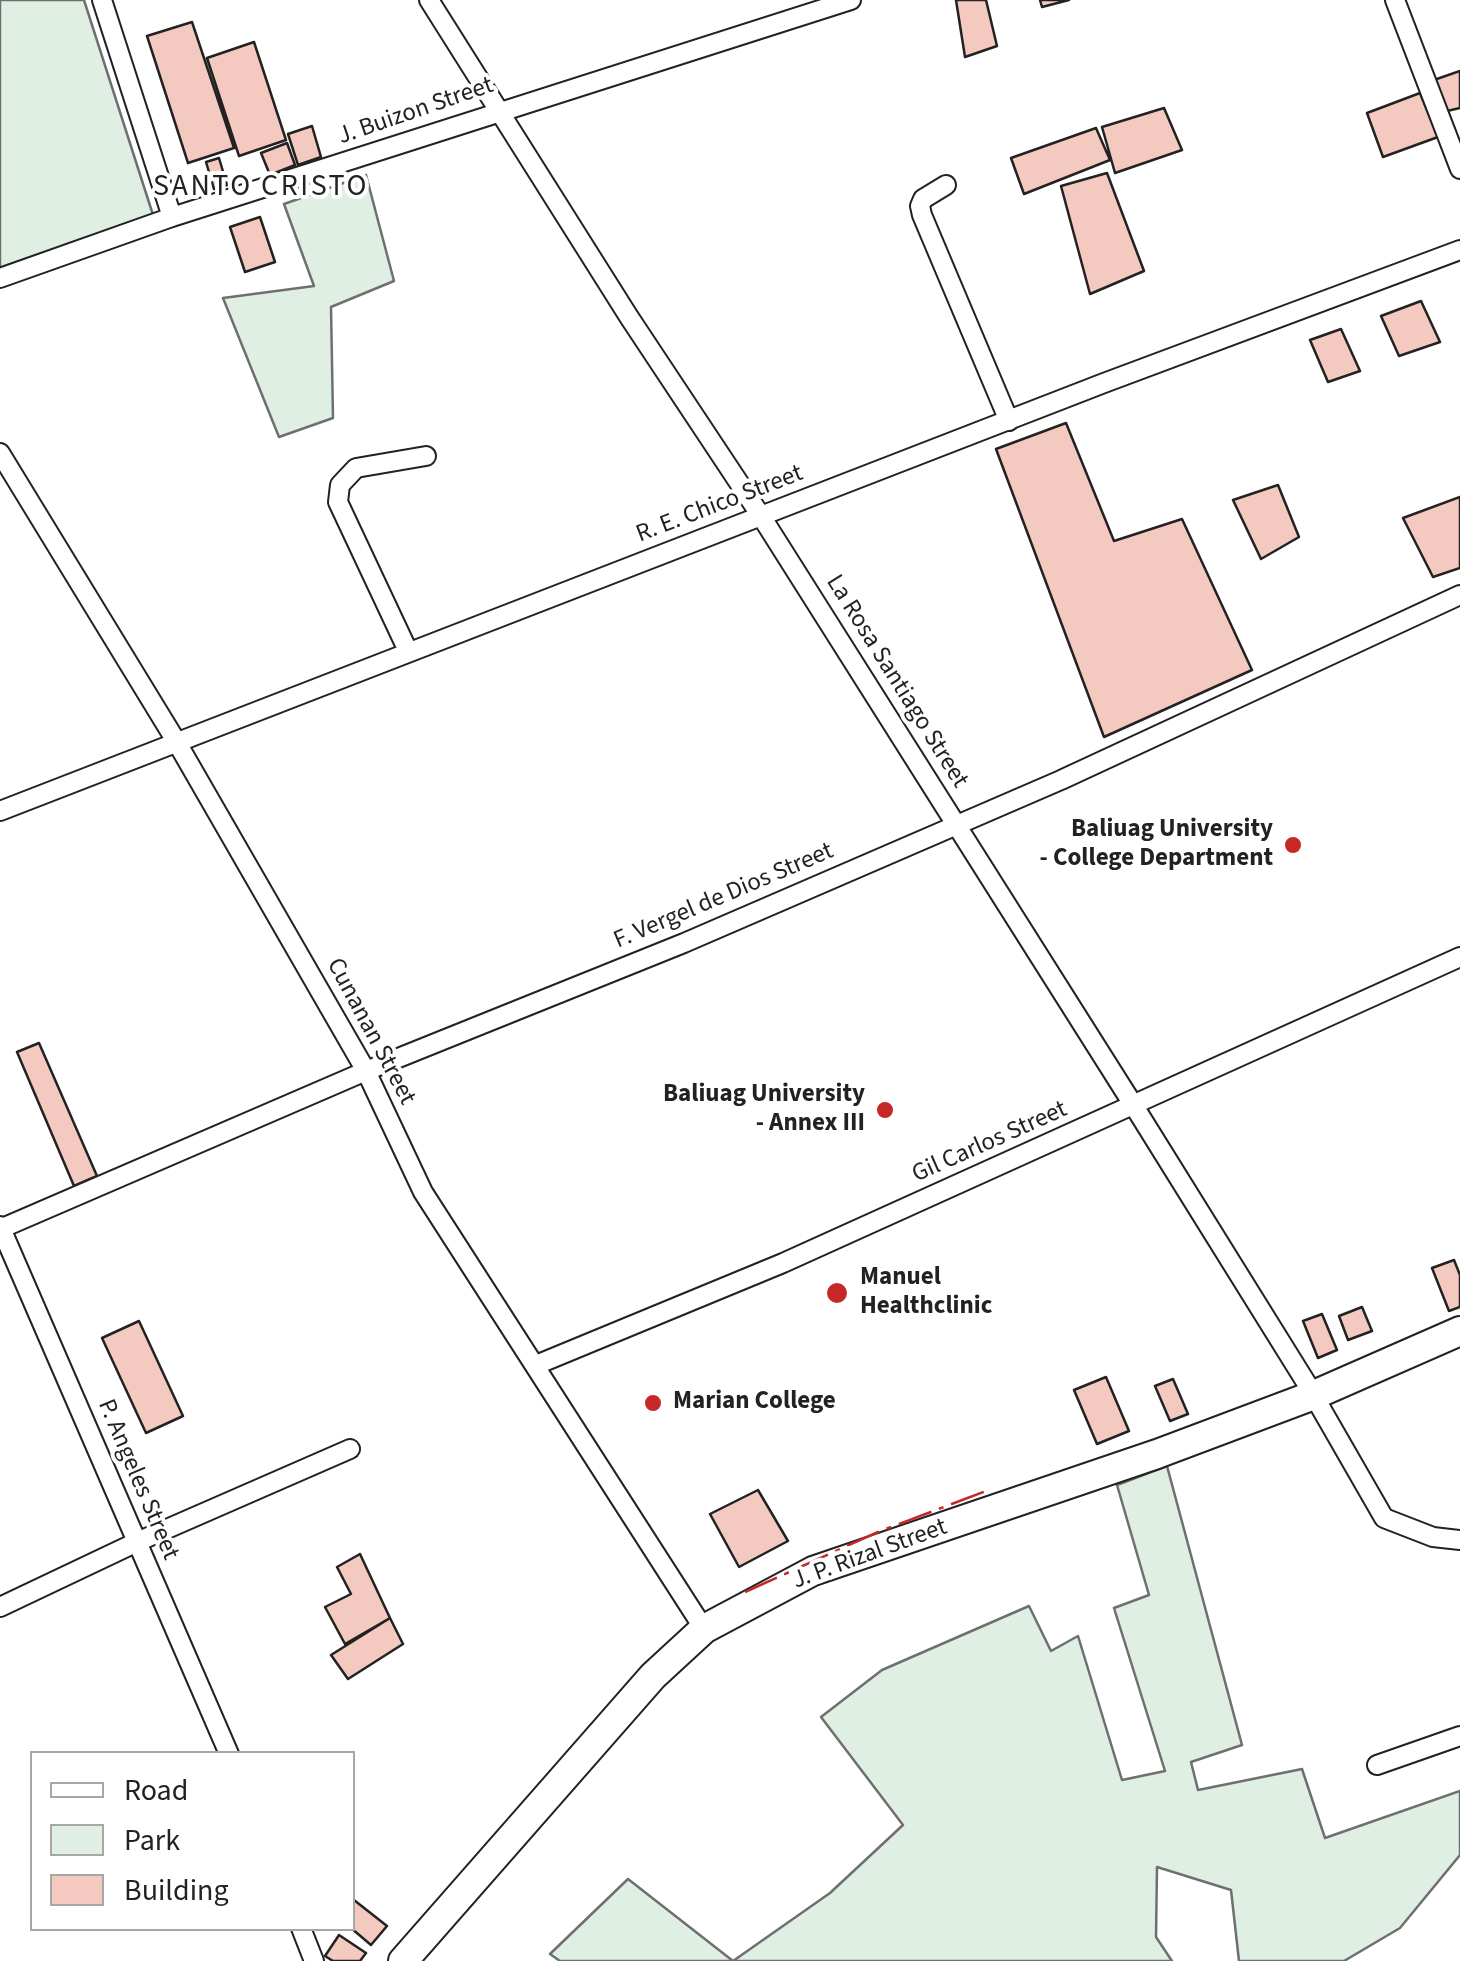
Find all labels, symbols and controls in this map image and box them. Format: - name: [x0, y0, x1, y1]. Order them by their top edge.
- street label: J. Buizon Street: [334, 71, 498, 153]
- district label: SANTO CRISTO: [153, 170, 369, 206]
- street label: R. E. Chico Street: [633, 459, 807, 551]
- street label: La Rosa Santiago Street: [818, 570, 974, 794]
- place label: Baliuag University - College Department: [1040, 816, 1273, 875]
- marker: Baliuag University - College Department: [1282, 834, 1304, 856]
- street label: F. Vergel de Dios Street: [610, 837, 838, 957]
- street label: Cunanan Street: [319, 954, 421, 1110]
- place label: Baliuag University - Annex III: [663, 1081, 865, 1140]
- street label: Gil Carlos Street: [908, 1095, 1072, 1191]
- marker: Baliuag University - Annex III: [874, 1099, 896, 1121]
- place label: Manuel Healthclinic: [860, 1264, 992, 1323]
- marker: Manuel Healthclinic: [824, 1280, 850, 1306]
- place label: Marian College: [673, 1388, 836, 1418]
- marker: Marian College: [642, 1392, 664, 1414]
- street label: P. Angeles Street: [90, 1395, 184, 1565]
- street label: J. P. Rizal Street: [789, 1513, 951, 1597]
- legend: [30, 1751, 355, 1931]
- text: Road: [124, 1769, 188, 1812]
- text: Park: [124, 1819, 180, 1862]
- text: Building: [124, 1869, 229, 1912]

